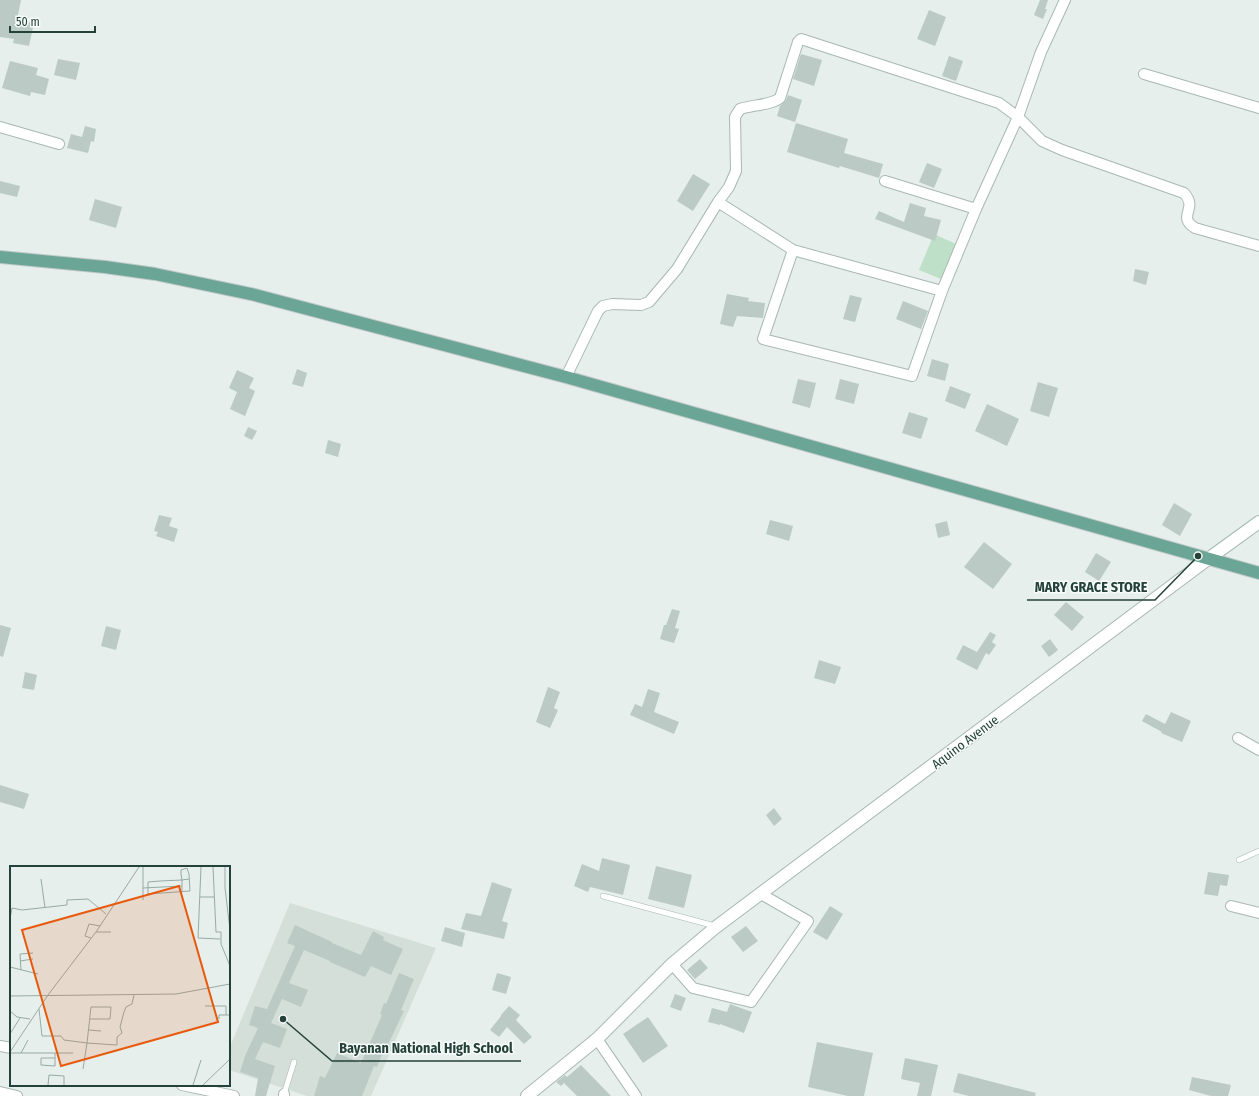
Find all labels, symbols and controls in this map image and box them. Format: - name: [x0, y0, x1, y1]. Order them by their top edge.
- scale bar: [10, 8, 95, 34]
- text: 50 m: [16, 15, 40, 29]
- callout: MARY GRACE STORE: [1027, 574, 1155, 600]
- text: MARY GRACE STORE: [1035, 579, 1148, 596]
- street label: Aquino Avenue: [929, 712, 1001, 772]
- inset map: [10, 866, 230, 1086]
- callout: Bayanan National High School: [332, 1035, 521, 1061]
- text: Bayanan National High School: [339, 1040, 513, 1057]

